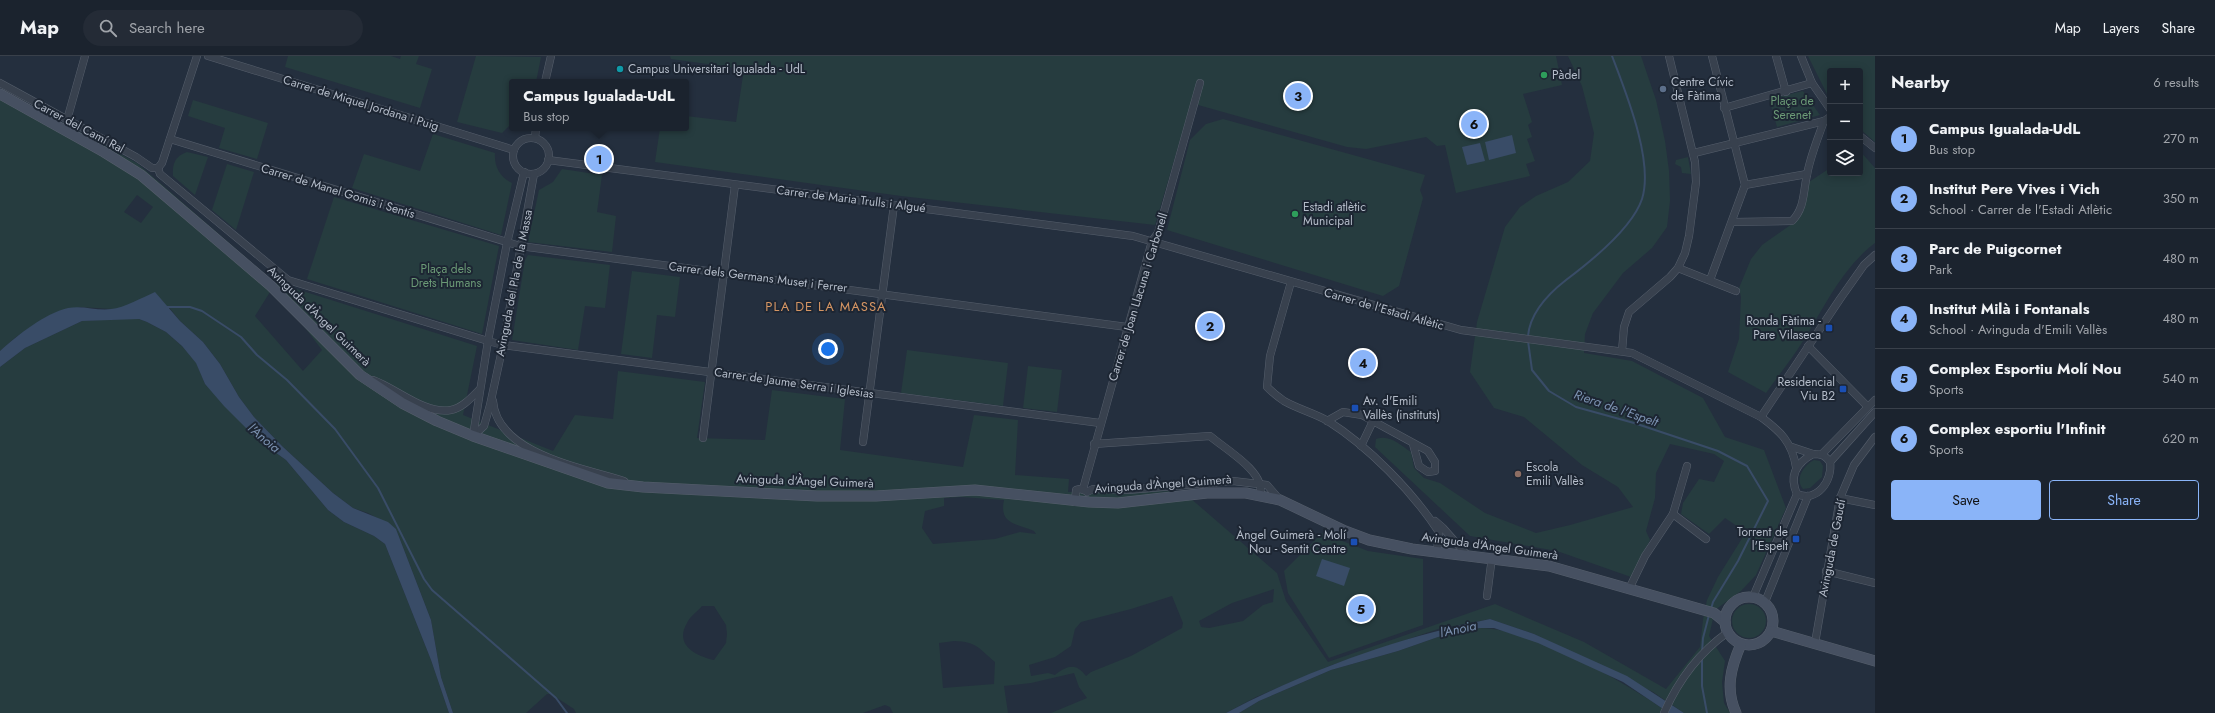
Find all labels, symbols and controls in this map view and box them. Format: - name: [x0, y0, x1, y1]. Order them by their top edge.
- search box: [83, 10, 363, 46]
- text: Map: [20, 14, 59, 41]
- icon: search: [97, 17, 119, 39]
- text: Search here: [129, 17, 205, 39]
- text: Map: [2055, 18, 2081, 38]
- text: Layers: [2103, 18, 2139, 38]
- text: Share: [2161, 18, 2195, 38]
- place label: Campus Universitari Igualada - UdL: [628, 60, 806, 78]
- marker: Campus Universitari Igualada - UdL: [615, 64, 625, 74]
- place label: Pàdel: [1552, 66, 1580, 84]
- map controls: [1827, 68, 1863, 176]
- button: +: [1827, 68, 1863, 104]
- marker: Pàdel: [1539, 70, 1549, 80]
- text: Nearby: [1891, 70, 1949, 94]
- street label: Carrer de Miquel Jordana i Puig: [281, 71, 441, 135]
- place label: Centre Cívic de Fàtima: [1671, 73, 1734, 105]
- text: 6 results: [2153, 73, 2199, 92]
- popup: [509, 79, 689, 131]
- pin: 3: [1285, 81, 1311, 111]
- marker: Centre Cívic de Fàtima: [1658, 84, 1668, 94]
- text: Campus Igualada-UdL: [523, 85, 675, 107]
- park label: Plaça de Serenet: [1770, 92, 1814, 124]
- street label: Carrer del Camí Ral: [30, 94, 128, 158]
- button: −: [1827, 104, 1863, 140]
- text: Bus stop: [523, 107, 569, 126]
- pin: 6: [1461, 109, 1487, 139]
- text: Campus Igualada-UdL: [1929, 118, 2080, 140]
- text: 1: [1901, 129, 1907, 148]
- text: 270 m: [2163, 129, 2199, 148]
- button: layers: [1827, 140, 1863, 176]
- text: Bus stop: [1929, 140, 1975, 159]
- pin: 1: [586, 144, 612, 174]
- street label: Carrer de Manel Gomis i Sentís: [259, 159, 417, 223]
- text: Institut Pere Vives i Vich: [1929, 178, 2100, 200]
- street label: Carrer de Maria Trulls i Algué: [775, 181, 927, 217]
- text: 2: [1900, 189, 1908, 208]
- text: 350 m: [2163, 189, 2199, 208]
- place label: Estadi atlètic Municipal: [1303, 198, 1366, 230]
- text: School · Carrer de l'Estadi Atlètic: [1929, 200, 2112, 219]
- street label: Avinguda del Pla de la Massa: [491, 208, 537, 358]
- marker: Estadi atlètic Municipal: [1290, 209, 1300, 219]
- street label: Carrer de Joan Llacuna i Carbonell: [1104, 210, 1172, 384]
- text: Parc de Puigcornet: [1929, 238, 2062, 260]
- text: 3: [1900, 249, 1908, 268]
- text: 480 m: [2162, 249, 2199, 268]
- street label: Carrer dels Germans Muset i Ferrer: [668, 257, 849, 297]
- park label: Plaça dels Drets Humans: [411, 260, 482, 292]
- text: Park: [1929, 260, 1952, 279]
- street label: Avinguda d'Àngel Guimerà: [263, 262, 375, 370]
- street label: Carrer de l'Estadi Atlètic: [1322, 283, 1446, 335]
- district label: PLA DE LA MASSA: [765, 297, 887, 316]
- text: Institut Milà i Fontanals: [1929, 298, 2089, 320]
- text: 4: [1899, 309, 1909, 328]
- text: 480 m: [2162, 309, 2199, 328]
- pin: 2: [1197, 311, 1223, 341]
- place label: Ronda Fàtima - Pare Vilaseca: [1746, 312, 1821, 344]
- text: School · Avinguda d'Emili Vallès: [1929, 320, 2107, 339]
- marker: Ronda Fàtima - Pare Vilaseca: [1824, 323, 1834, 333]
- your location: [818, 339, 838, 359]
- pin: 4: [1350, 348, 1376, 378]
- text: Complex Esportiu Molí Nou: [1929, 358, 2121, 380]
- street label: Carrer de Jaume Serra i Iglesias: [713, 363, 875, 403]
- text: 5: [1900, 369, 1908, 388]
- text: 540 m: [2162, 369, 2199, 388]
- place label: Residencial Viu B2: [1777, 373, 1835, 405]
- text: Sports: [1929, 380, 1963, 399]
- marker: Residencial Viu B2: [1838, 384, 1848, 394]
- water label: Riera de l'Espelt: [1571, 385, 1662, 432]
- place label: Av. d'Emili Vallès (instituts): [1363, 392, 1440, 424]
- marker: Av. d'Emili Vallès (instituts): [1350, 403, 1360, 413]
- text: Complex esportiu l'Infinit: [1929, 418, 2105, 440]
- water label: l'Anoia: [244, 419, 284, 457]
- text: 6: [1900, 429, 1908, 448]
- text: 620 m: [2162, 429, 2199, 448]
- text: Sports: [1929, 440, 1963, 459]
- place label: Escola Emili Vallès: [1526, 458, 1584, 490]
- marker: Escola Emili Vallès: [1513, 469, 1523, 479]
- street label: Avinguda d'Àngel Guimerà: [736, 470, 874, 492]
- street label: Avinguda d'Àngel Guimerà: [1094, 470, 1232, 498]
- button: Save: [1891, 480, 2041, 520]
- button: Share: [2049, 480, 2199, 520]
- street label: Avinguda de Gaudí: [1814, 497, 1850, 598]
- place label: Torrent de l'Espelt: [1737, 523, 1788, 555]
- place label: Àngel Guimerà - Molí Nou - Sentit Centre: [1236, 526, 1347, 558]
- street label: Avinguda d'Àngel Guimerà: [1421, 528, 1560, 565]
- marker: Torrent de l'Espelt: [1791, 534, 1801, 544]
- marker: Àngel Guimerà - Molí Nou - Sentit Centre: [1349, 537, 1359, 547]
- pin: 5: [1348, 594, 1374, 624]
- water label: l'Anoia: [1438, 616, 1478, 642]

